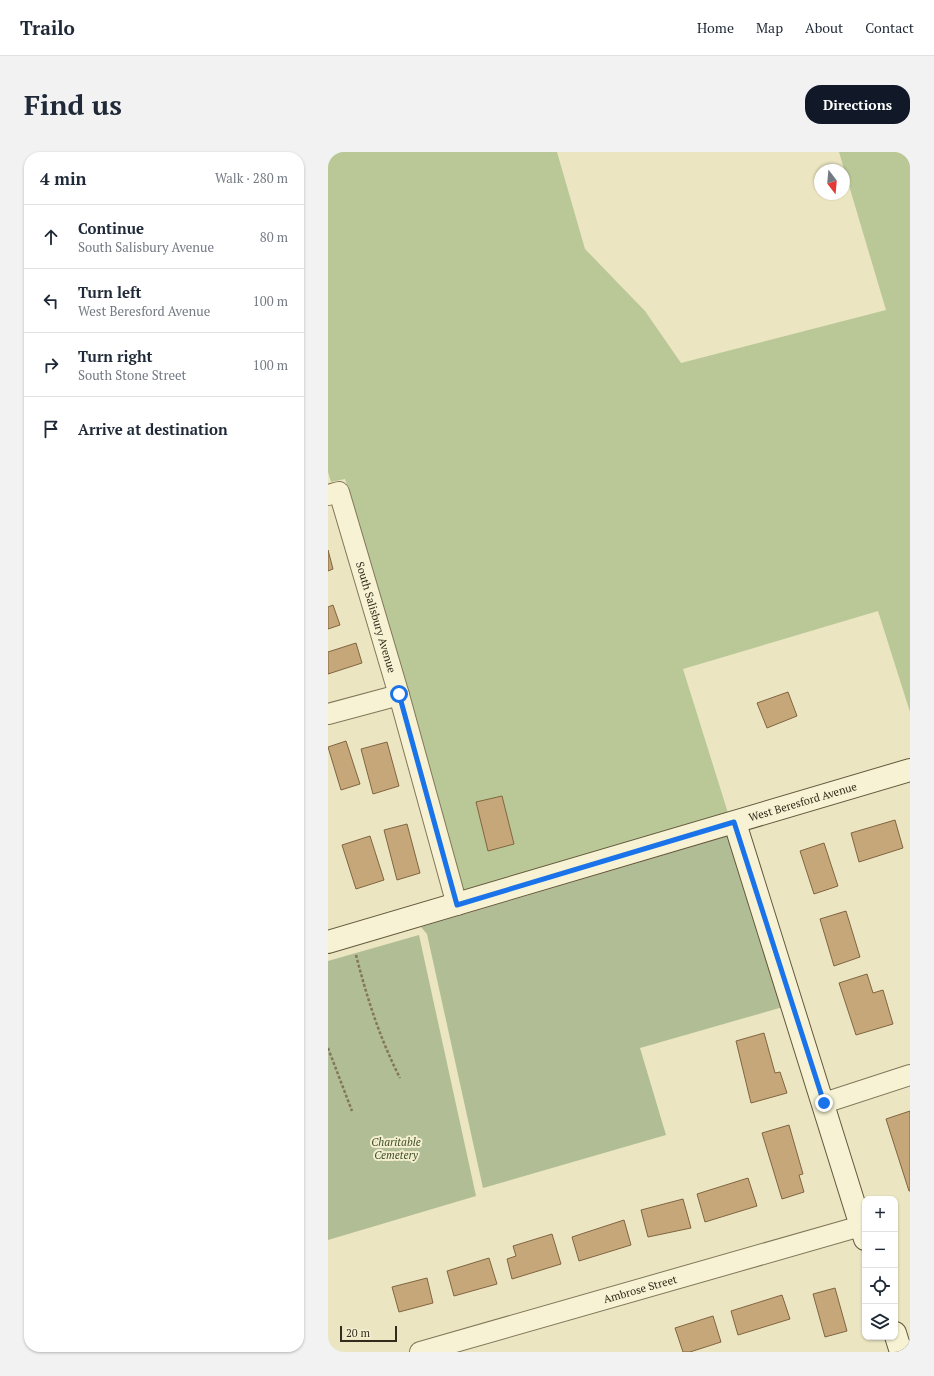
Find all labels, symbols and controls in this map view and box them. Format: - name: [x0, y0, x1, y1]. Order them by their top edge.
- text: Trailo: [20, 15, 75, 40]
- text: Home: [697, 18, 734, 37]
- text: Map: [756, 18, 783, 37]
- text: About: [805, 18, 843, 37]
- text: Contact: [865, 18, 914, 37]
- button: Directions: [805, 85, 910, 124]
- text: Find us: [24, 86, 122, 123]
- north arrow: [814, 164, 850, 200]
- text: 4 min: [40, 167, 87, 190]
- text: Walk · 280 m: [215, 169, 288, 187]
- text: Continue: [78, 218, 144, 238]
- icon: ahead: [40, 226, 62, 248]
- text: 80 m: [260, 228, 288, 246]
- text: South Salisbury Avenue: [78, 238, 214, 256]
- text: Turn left: [78, 282, 142, 302]
- icon: left: [40, 290, 62, 312]
- text: 100 m: [253, 292, 288, 310]
- text: West Beresford Avenue: [78, 302, 210, 320]
- text: Turn right: [78, 346, 153, 366]
- icon: right: [40, 354, 62, 376]
- text: 100 m: [253, 356, 288, 374]
- text: South Stone Street: [78, 366, 186, 384]
- icon: arrive: [40, 418, 62, 440]
- text: Arrive at destination: [78, 419, 228, 439]
- street label: South Salisbury Avenue: [353, 560, 399, 675]
- route start: [390, 685, 408, 703]
- street label: West Beresford Avenue: [747, 779, 859, 824]
- route end: [815, 1094, 833, 1112]
- park label: Charitable Cemetery: [371, 1135, 421, 1162]
- map controls: [862, 1196, 898, 1340]
- button: +: [862, 1196, 898, 1232]
- button: −: [862, 1232, 898, 1268]
- button: locate: [862, 1268, 898, 1304]
- street label: Ambrose Street: [602, 1272, 679, 1306]
- button: layers: [862, 1304, 898, 1340]
- scale bar: [340, 1324, 397, 1343]
- text: 20 m: [346, 1326, 370, 1340]

